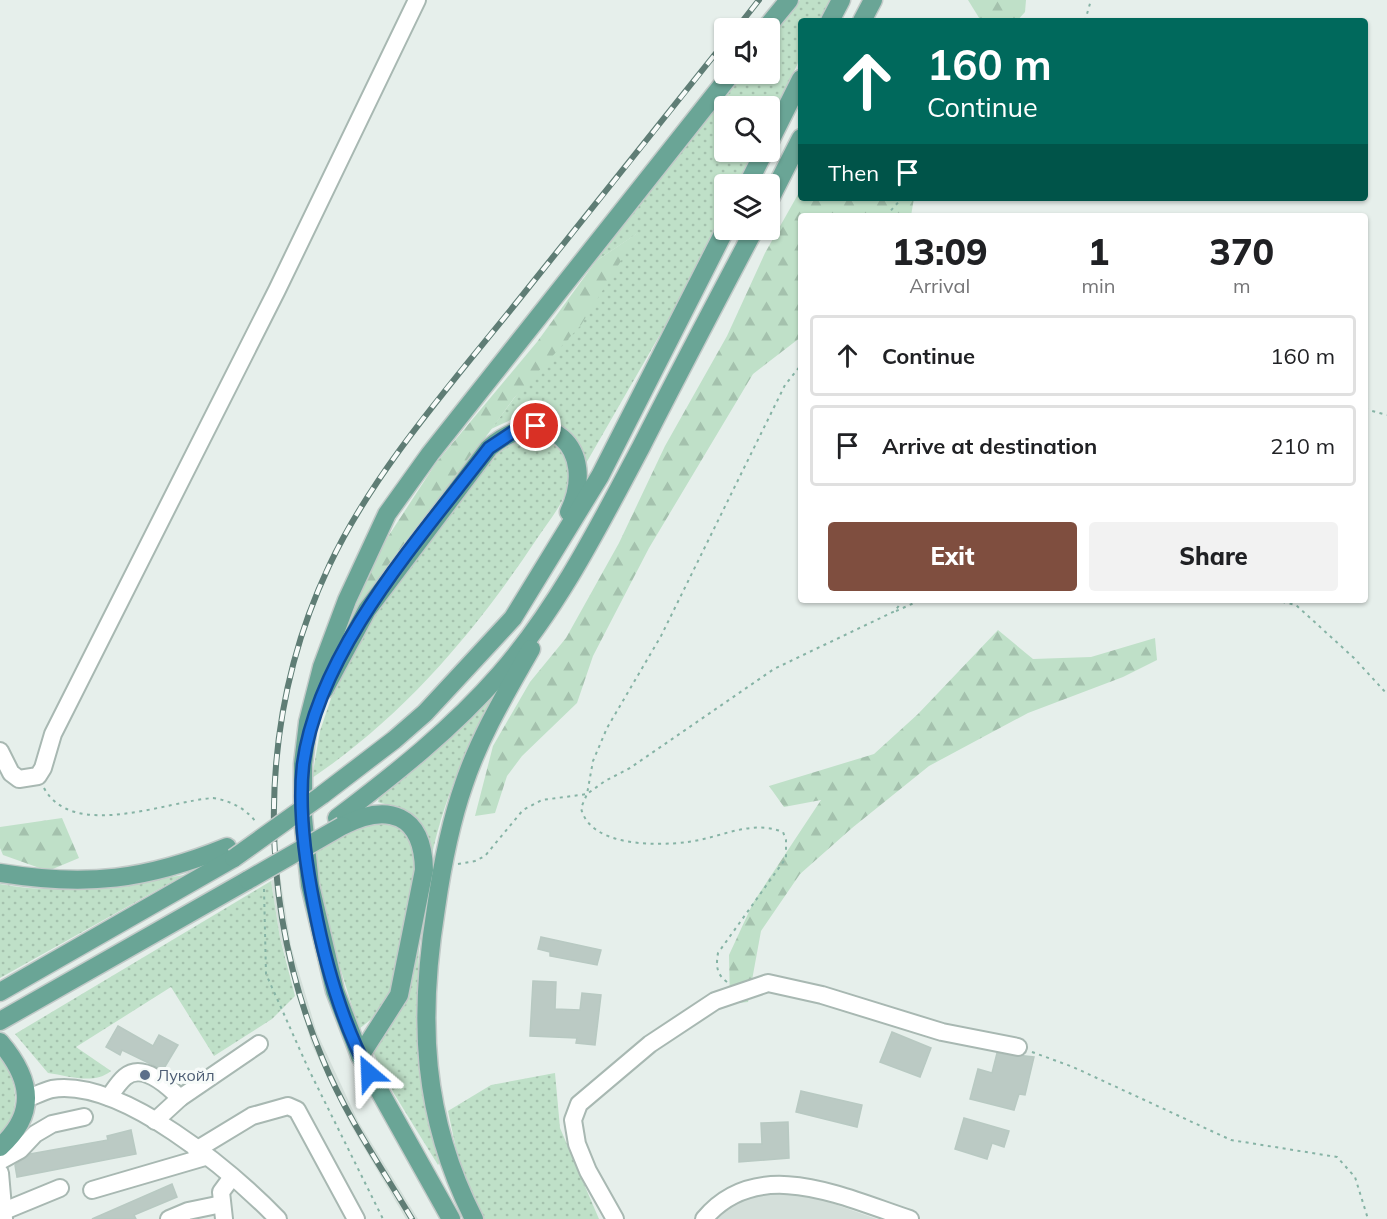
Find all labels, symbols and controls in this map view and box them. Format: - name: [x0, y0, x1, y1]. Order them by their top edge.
- map controls: [714, 18, 780, 240]
- button: sound: [714, 18, 780, 84]
- text: 160 m: [927, 38, 1052, 91]
- icon: ahead: [828, 42, 906, 120]
- text: Continue: [927, 90, 1038, 124]
- button: search: [714, 96, 780, 162]
- icon: arrive: [891, 156, 924, 189]
- text: Then: [828, 159, 879, 187]
- button: layers: [714, 174, 780, 240]
- text: 13:09: [892, 229, 988, 274]
- text: 1: [1088, 229, 1109, 274]
- text: 370: [1209, 229, 1274, 274]
- text: Arrival: [909, 273, 970, 298]
- text: min: [1081, 273, 1116, 298]
- text: m: [1233, 273, 1251, 298]
- icon: ahead: [831, 339, 864, 372]
- text: Continue: [882, 342, 975, 370]
- text: 160 m: [1270, 342, 1335, 370]
- pin: [510, 400, 561, 451]
- icon: arrive: [519, 409, 552, 442]
- icon: arrive: [831, 429, 864, 462]
- text: Arrive at destination: [882, 432, 1097, 460]
- text: 210 m: [1270, 432, 1335, 460]
- button: Exit: [828, 522, 1077, 591]
- button: Share: [1089, 522, 1338, 591]
- position arrow: [337, 1041, 401, 1105]
- place label: Лукойл: [157, 1065, 215, 1085]
- marker: Лукойл: [138, 1068, 152, 1082]

